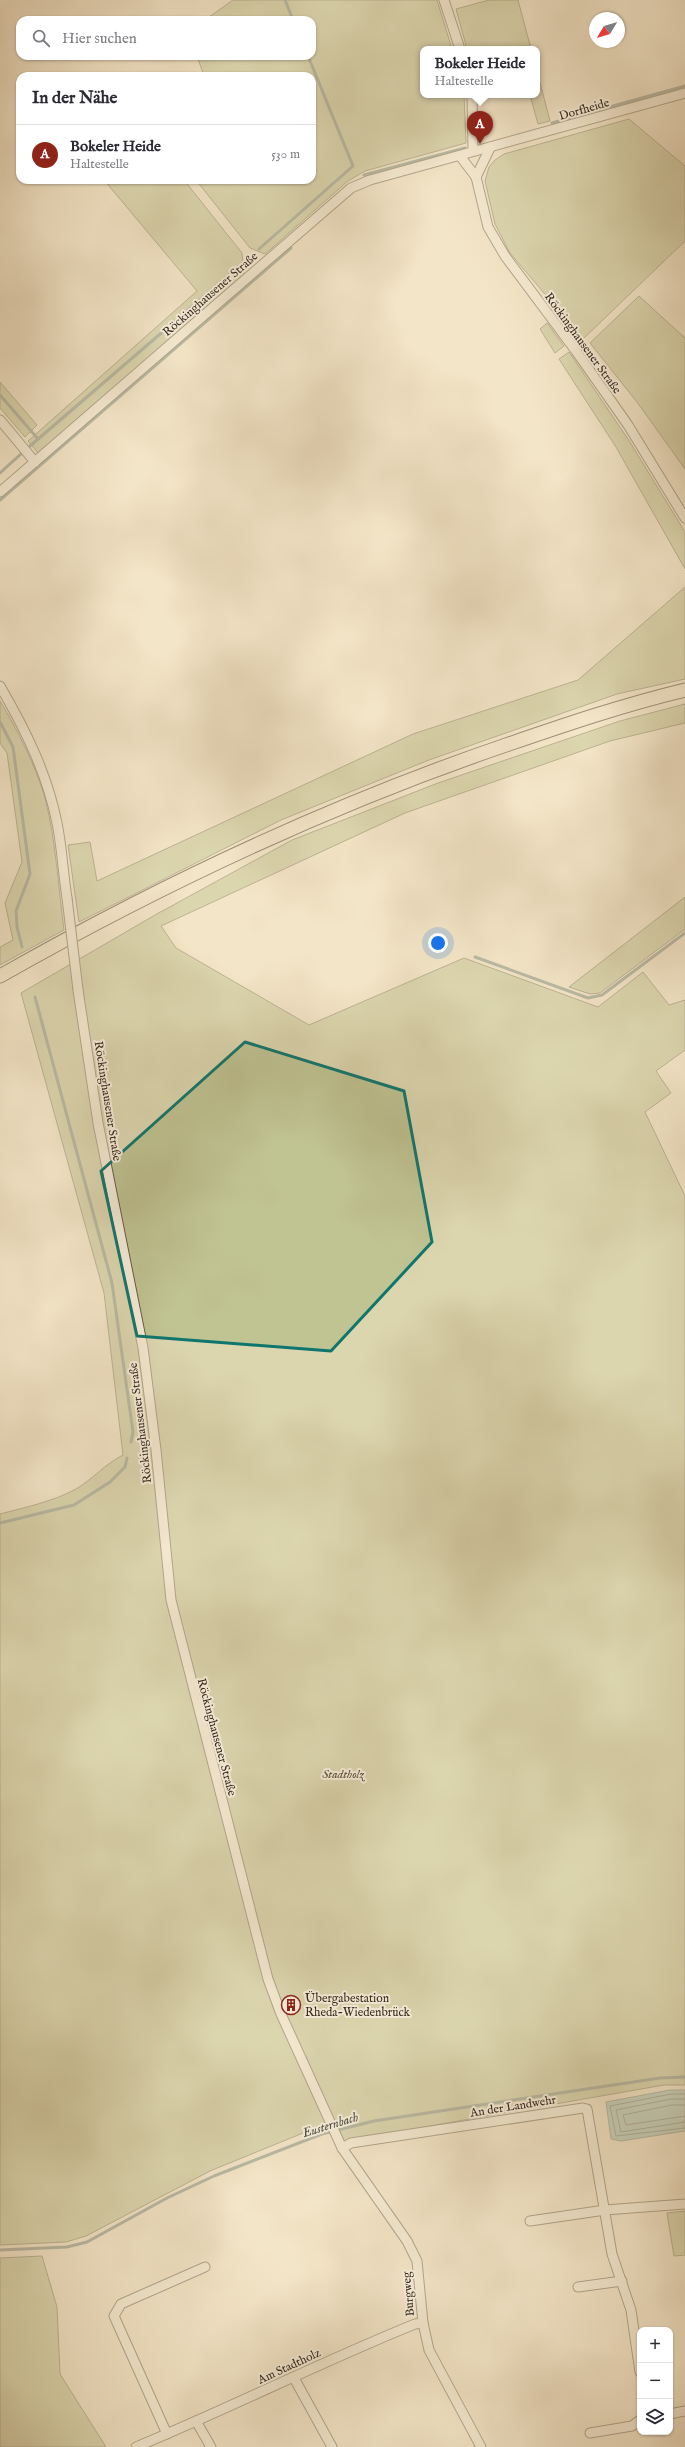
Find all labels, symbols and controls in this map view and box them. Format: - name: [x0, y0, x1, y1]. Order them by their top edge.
- north arrow: [589, 12, 625, 48]
- search box: [16, 16, 316, 60]
- icon: search: [30, 27, 52, 49]
- text: Hier suchen: [62, 29, 137, 48]
- popup: [420, 46, 540, 98]
- text: Bokeler Heide: [435, 54, 525, 73]
- text: Haltestelle: [435, 73, 493, 90]
- text: In der Nähe: [32, 88, 117, 109]
- street label: Dorfheide: [557, 95, 612, 124]
- pin: A: [467, 111, 493, 144]
- text: Bokeler Heide: [70, 137, 161, 156]
- text: A: [41, 146, 49, 163]
- text: 530 m: [271, 146, 300, 163]
- text: Haltestelle: [70, 156, 129, 173]
- street label: Röckinghausener Straße: [160, 249, 261, 340]
- street label: Röckinghausener Straße: [541, 290, 625, 397]
- your location: [428, 933, 448, 953]
- street label: Röckinghausener Straße: [91, 1040, 124, 1163]
- street label: Röckinghausener Straße: [126, 1361, 155, 1484]
- street label: Röckinghausener Straße: [194, 1677, 240, 1798]
- park label: Stadtholz: [322, 1767, 365, 1782]
- place label: Übergabestation Rheda-Wiedenbrück: [305, 1990, 411, 2020]
- building icon: Übergabestation Rheda-Wiedenbrück: [280, 1994, 302, 2016]
- street label: An der Landwehr: [468, 2092, 558, 2121]
- water label: Eusternbach: [299, 2109, 361, 2142]
- street label: Burgweg: [399, 2270, 418, 2317]
- map controls: [637, 2327, 673, 2435]
- button: +: [637, 2327, 673, 2363]
- street label: Am Stadtholz: [255, 2345, 323, 2388]
- button: −: [637, 2363, 673, 2399]
- button: layers: [637, 2399, 673, 2435]

